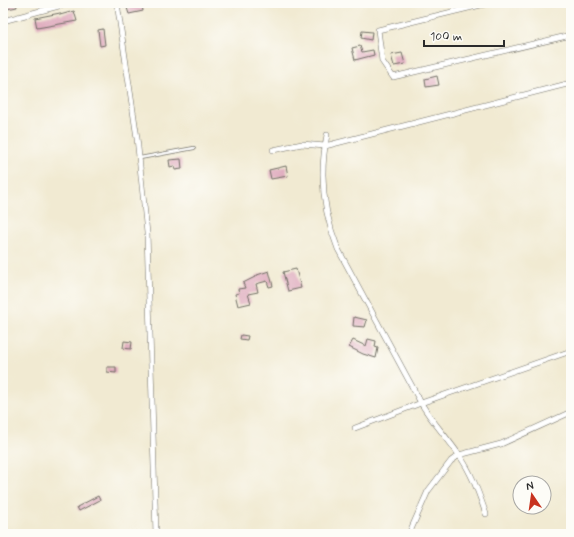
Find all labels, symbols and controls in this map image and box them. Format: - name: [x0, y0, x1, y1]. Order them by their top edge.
- scale bar: [424, 22, 504, 48]
- text: 100 m: [430, 29, 462, 45]
- north arrow: [512, 475, 552, 515]
- text: N: [525, 479, 535, 494]

